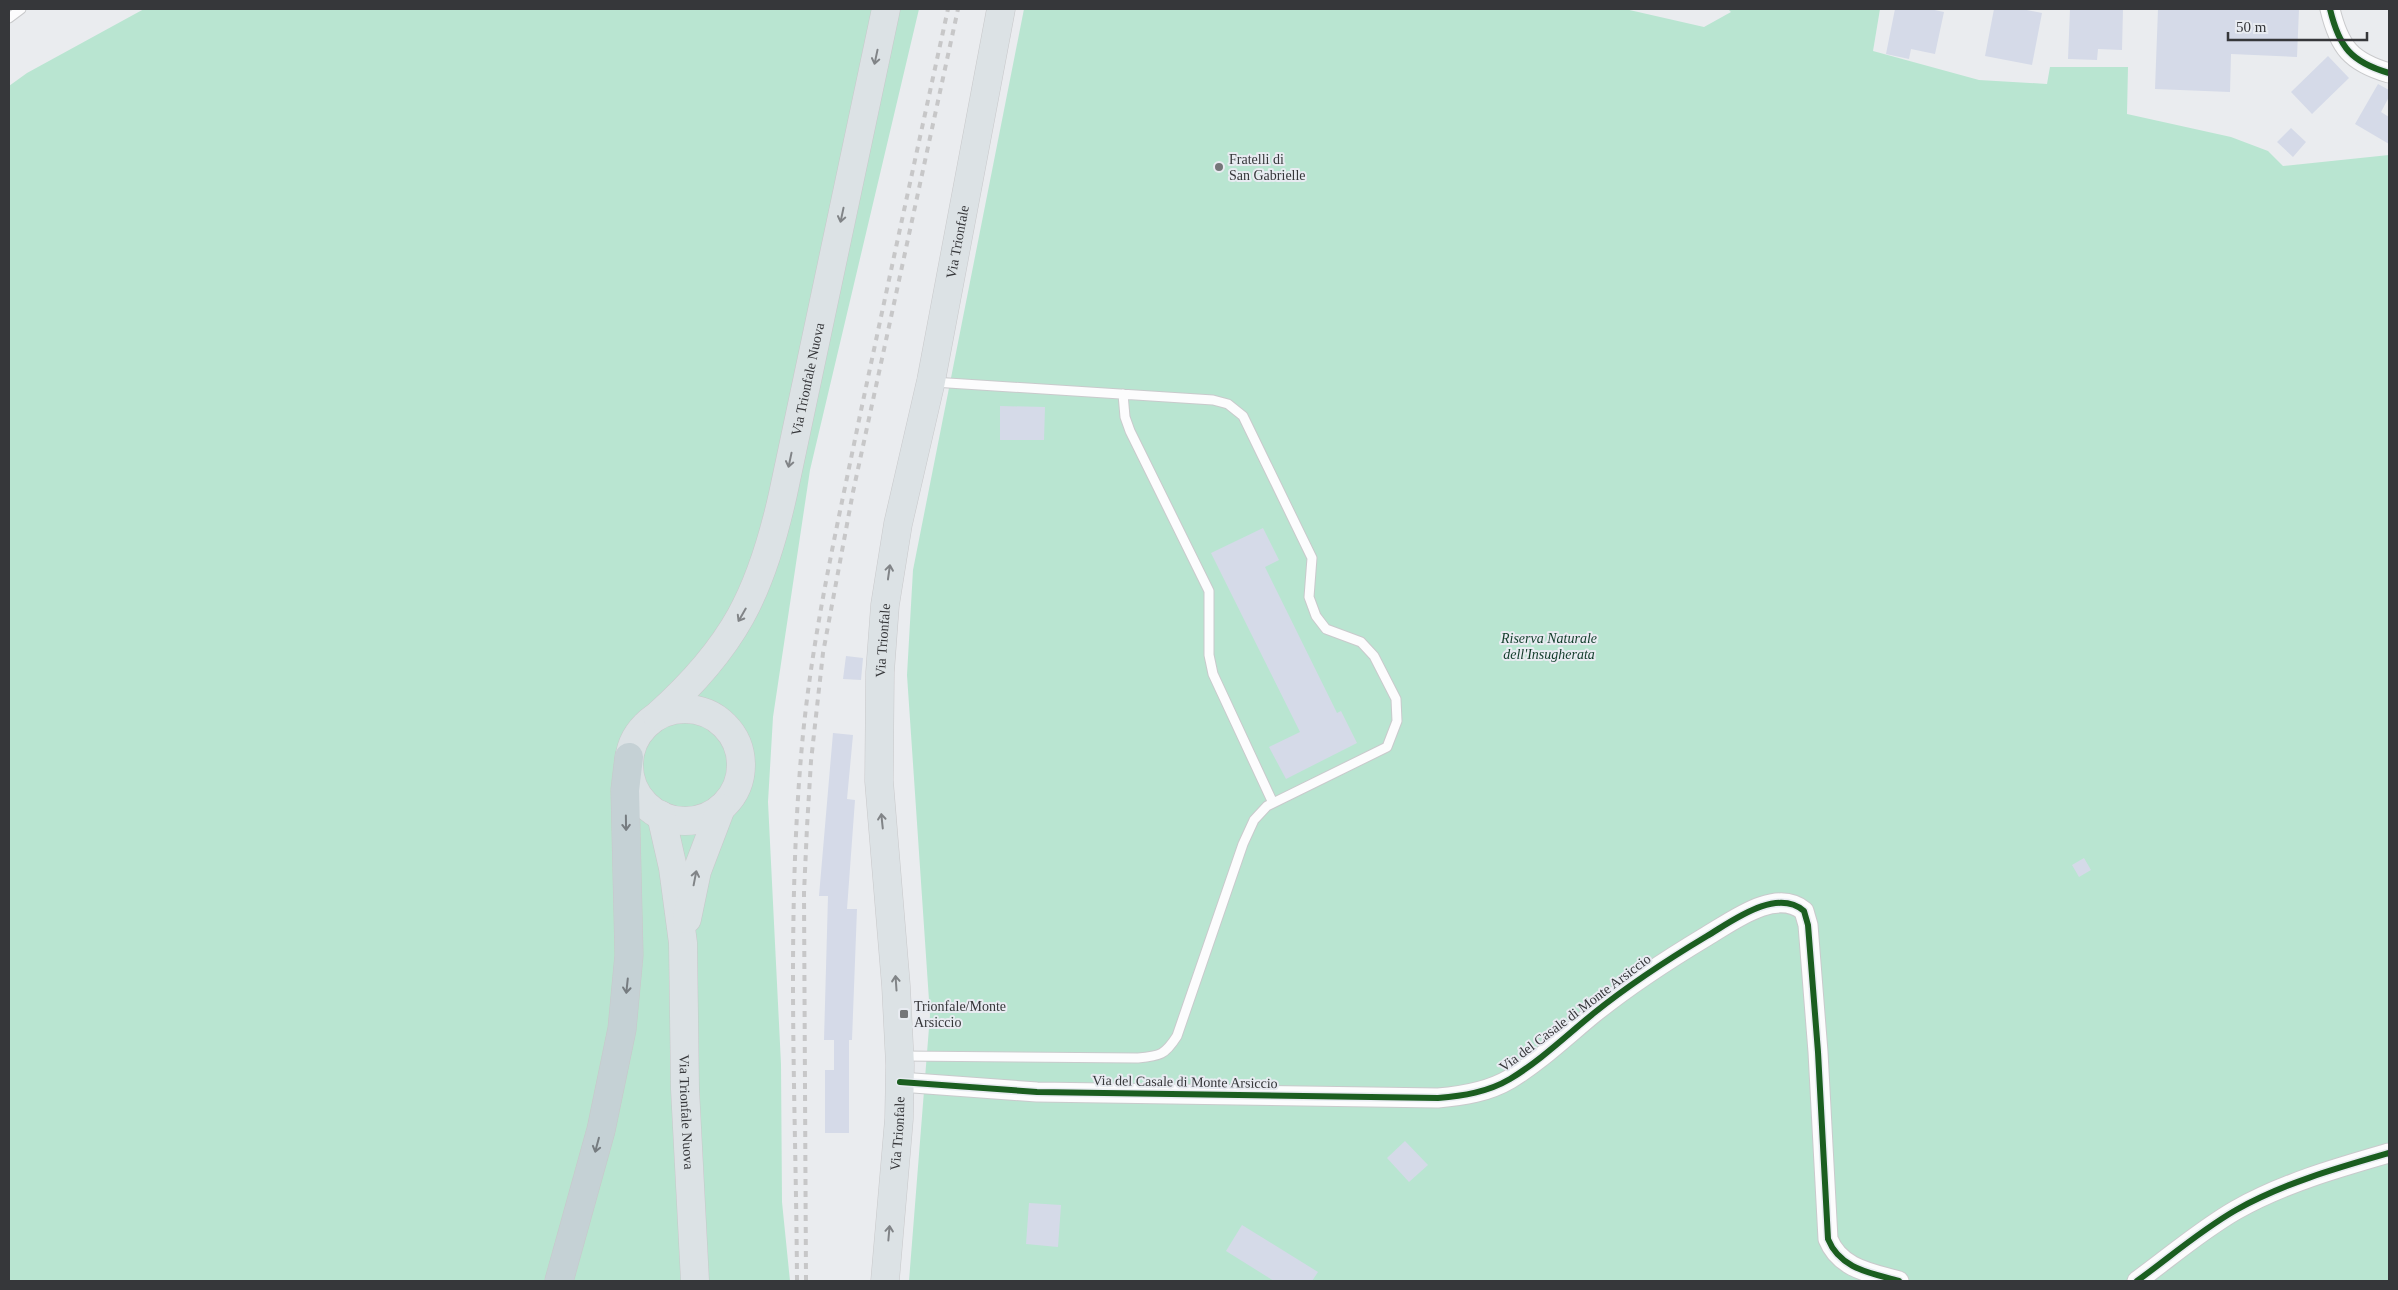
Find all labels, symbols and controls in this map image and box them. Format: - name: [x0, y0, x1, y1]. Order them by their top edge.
- scale bar: [2228, 10, 2367, 42]
- text: 50 m: [2236, 19, 2267, 35]
- one-way arrow: [871, 48, 880, 64]
- place label: Fratelli di San Gabrielle: [1229, 152, 1306, 183]
- marker: Fratelli di San Gabrielle: [1213, 161, 1225, 173]
- street label: Via Trionfale: [943, 204, 971, 280]
- one-way arrow: [837, 207, 846, 223]
- street label: Via Trionfale Nuova: [788, 321, 827, 437]
- one-way arrow: [785, 451, 794, 467]
- one-way arrow: [885, 564, 895, 580]
- street label: Via Trionfale: [872, 603, 893, 678]
- one-way arrow: [737, 607, 747, 621]
- park label: Riserva Naturale dell'Insugherata: [1500, 631, 1597, 662]
- one-way arrow: [621, 814, 631, 831]
- one-way arrow: [877, 814, 887, 830]
- one-way arrow: [691, 870, 701, 886]
- street label: Via del Casale di Monte Arsiccio: [1496, 951, 1654, 1075]
- one-way arrow: [891, 975, 901, 991]
- one-way arrow: [622, 977, 632, 993]
- place label: Trionfale/Monte Arsiccio: [914, 999, 1006, 1030]
- marker: Trionfale/Monte Arsiccio: [898, 1008, 910, 1020]
- street label: Via Trionfale Nuova: [677, 1054, 697, 1171]
- street label: Via del Casale di Monte Arsiccio: [1092, 1073, 1278, 1091]
- street label: Via Trionfale: [887, 1096, 907, 1171]
- one-way arrow: [592, 1137, 602, 1153]
- one-way arrow: [884, 1225, 894, 1241]

